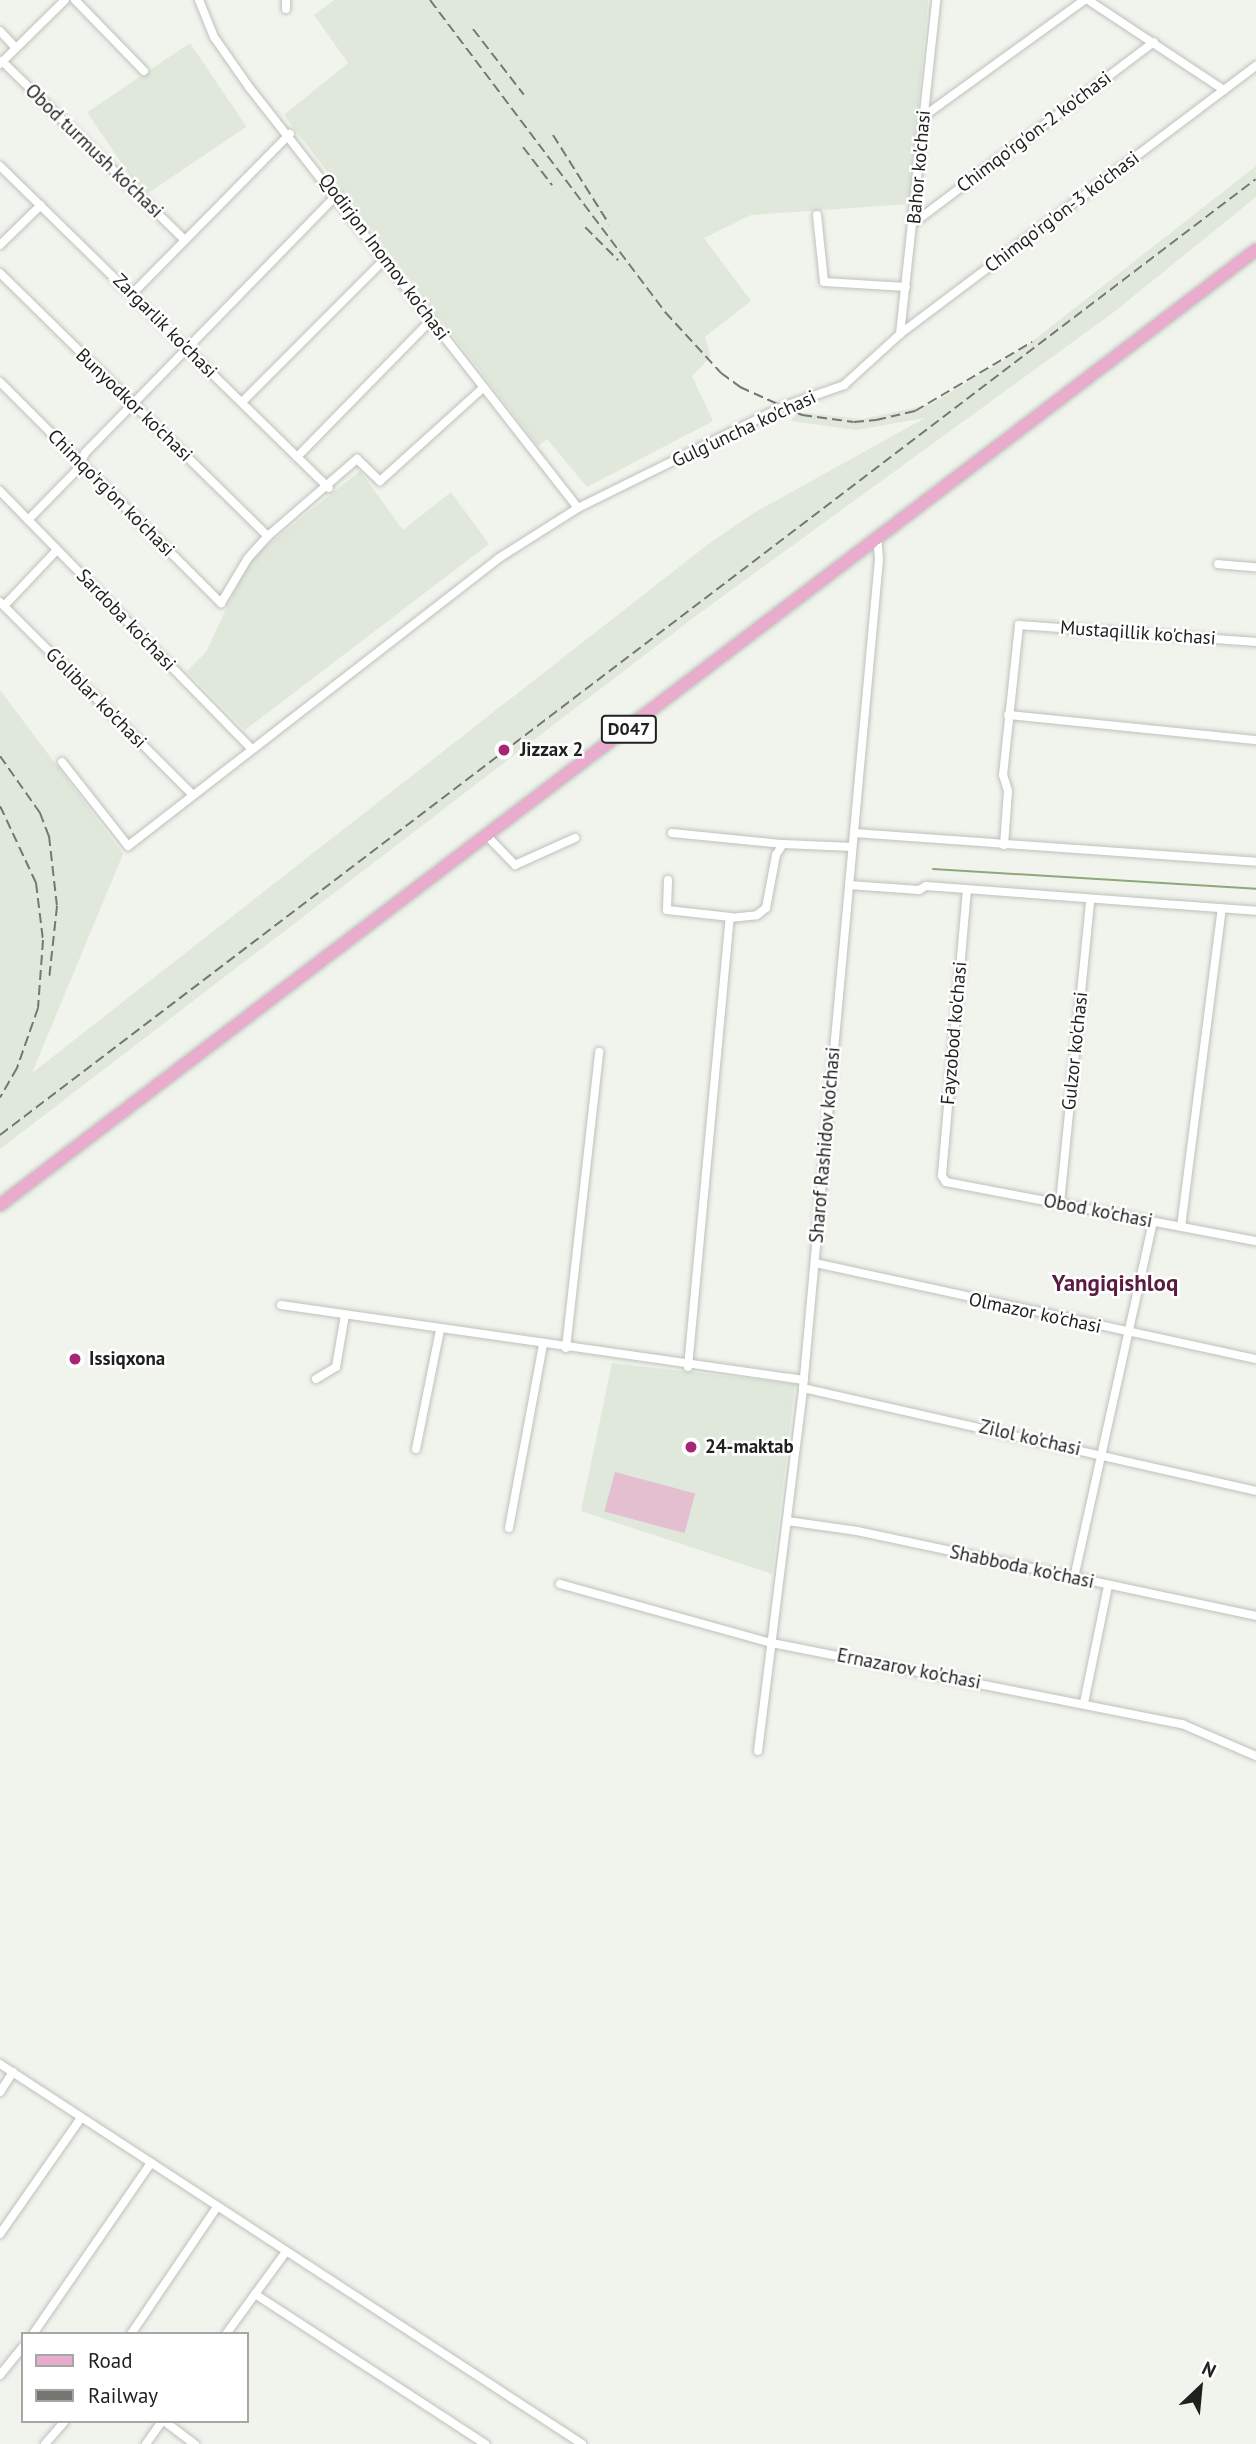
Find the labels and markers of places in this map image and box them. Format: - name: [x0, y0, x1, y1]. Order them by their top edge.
- place label: Jizzax 2: [520, 739, 584, 761]
- marker: Jizzax 2: [494, 740, 514, 760]
- place label: Issiqxona: [89, 1348, 165, 1370]
- marker: Issiqxona: [67, 1351, 83, 1367]
- place label: 24-maktab: [705, 1436, 794, 1458]
- marker: 24-maktab: [683, 1439, 699, 1455]

